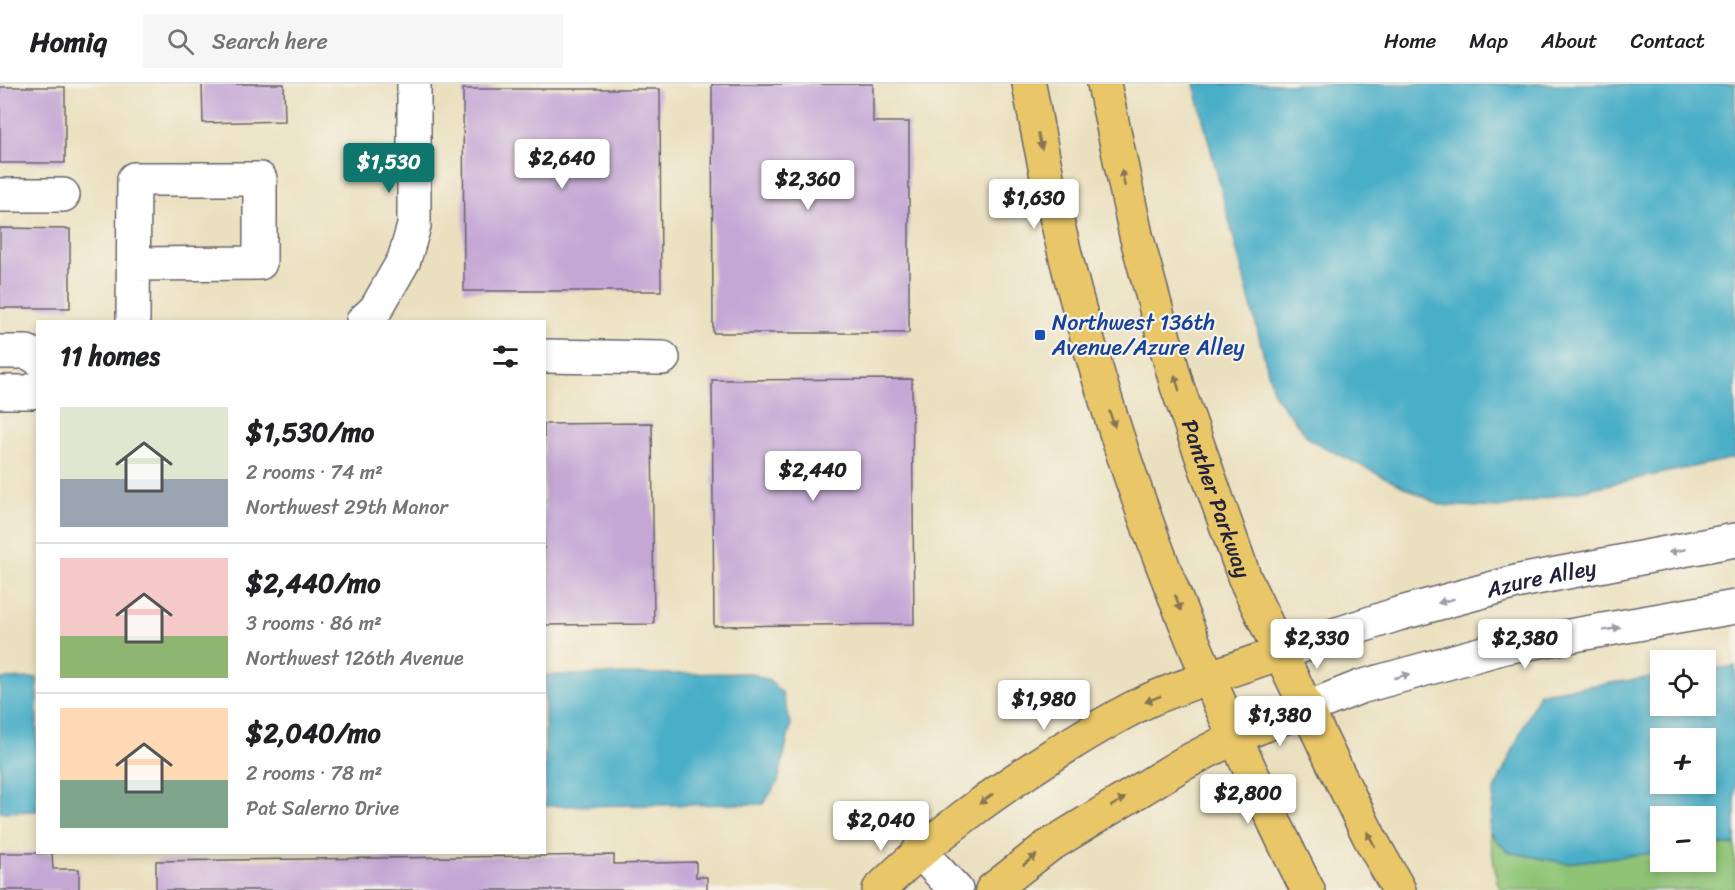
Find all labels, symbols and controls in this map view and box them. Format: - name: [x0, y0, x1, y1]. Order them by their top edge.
- search box: [143, 14, 563, 68]
- text: Homiq: [30, 17, 107, 66]
- text: Search here: [212, 22, 328, 61]
- text: Home: [1384, 22, 1436, 60]
- text: Map: [1469, 22, 1508, 60]
- text: About: [1541, 22, 1598, 60]
- text: Contact: [1631, 22, 1705, 60]
- icon: search: [164, 25, 197, 58]
- one-way arrow: [1036, 132, 1045, 151]
- pin: $2,640: [513, 139, 611, 190]
- text: $2,640: [529, 141, 595, 176]
- pin: $1,530: [340, 143, 438, 194]
- text: $1,530: [357, 145, 421, 180]
- pin: $2,360: [759, 160, 857, 211]
- text: $2,360: [775, 162, 841, 197]
- one-way arrow: [1118, 168, 1127, 187]
- pin: $1,630: [985, 179, 1083, 230]
- text: $1,630: [1003, 181, 1065, 216]
- place label: Northwest 136th Avenue/Azure Alley: [1051, 303, 1245, 367]
- marker: Northwest 136th Avenue/Azure Alley: [1033, 328, 1047, 342]
- text: 11 homes: [60, 333, 160, 379]
- icon: filters: [489, 340, 522, 373]
- one-way arrow: [1172, 374, 1181, 392]
- text: $1,530/mo: [246, 409, 374, 455]
- one-way arrow: [1108, 410, 1118, 428]
- street label: Panther Parkway: [1170, 414, 1262, 584]
- icon: home: [108, 431, 180, 503]
- pin: $2,440: [764, 451, 862, 502]
- text: $2,440: [779, 453, 847, 488]
- text: 2 rooms · 74 m²: [246, 455, 383, 490]
- text: Northwest 29th Manor: [246, 490, 448, 525]
- one-way arrow: [1668, 547, 1687, 556]
- street label: Azure Alley: [1481, 548, 1600, 610]
- text: $2,440/mo: [246, 560, 381, 606]
- icon: home: [108, 582, 180, 654]
- one-way arrow: [1174, 594, 1183, 612]
- one-way arrow: [1437, 597, 1455, 607]
- text: 3 rooms · 86 m²: [246, 606, 382, 641]
- pin: $2,330: [1268, 619, 1366, 670]
- pin: $2,380: [1476, 619, 1574, 670]
- text: $2,330: [1285, 621, 1349, 656]
- text: $2,380: [1492, 621, 1558, 656]
- one-way arrow: [1603, 624, 1622, 633]
- text: Northwest 126th Avenue: [246, 641, 464, 676]
- map controls: [1650, 650, 1716, 872]
- button: locate: [1650, 650, 1716, 716]
- one-way arrow: [1392, 670, 1411, 680]
- pin: $1,980: [995, 680, 1093, 731]
- text: $1,980: [1012, 682, 1076, 717]
- one-way arrow: [1144, 694, 1162, 704]
- pin: $1,380: [1231, 696, 1329, 747]
- text: $1,380: [1248, 698, 1312, 733]
- text: $2,040/mo: [246, 710, 381, 756]
- button: +: [1650, 728, 1716, 794]
- icon: home: [108, 732, 180, 804]
- text: 2 rooms · 78 m²: [246, 756, 382, 791]
- pin: $2,800: [1199, 774, 1297, 825]
- text: $2,800: [1214, 776, 1282, 811]
- text: Pat Salerno Drive: [246, 791, 399, 826]
- one-way arrow: [979, 793, 995, 805]
- one-way arrow: [1110, 798, 1127, 808]
- pin: $2,040: [832, 801, 930, 852]
- text: $2,040: [847, 803, 915, 838]
- button: −: [1650, 806, 1716, 872]
- one-way arrow: [1366, 830, 1375, 847]
- one-way arrow: [1022, 855, 1037, 867]

